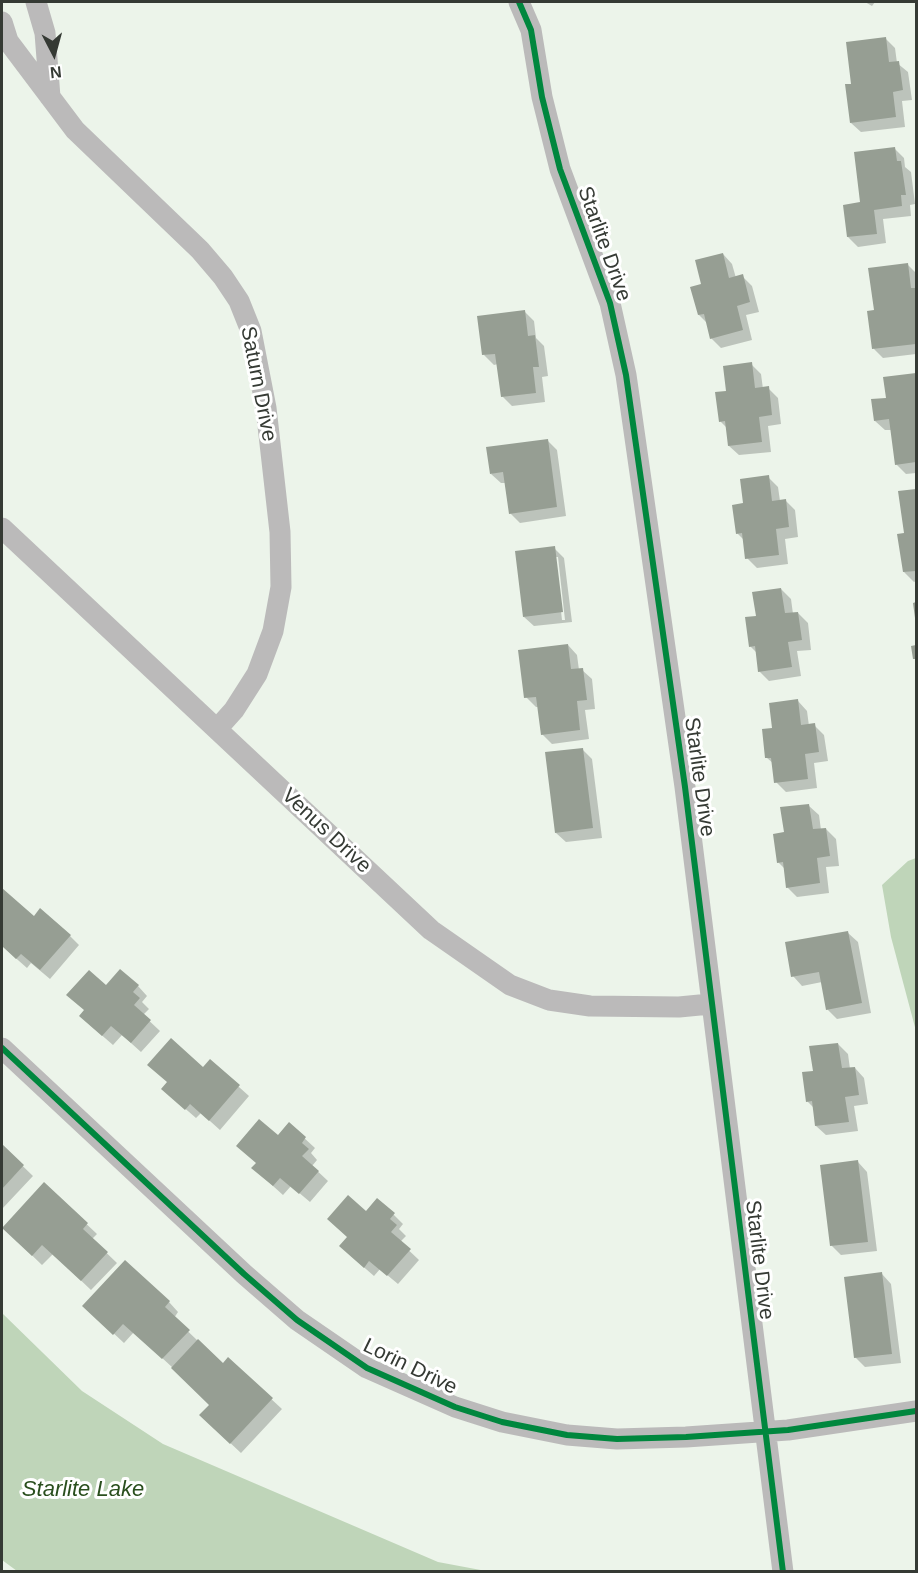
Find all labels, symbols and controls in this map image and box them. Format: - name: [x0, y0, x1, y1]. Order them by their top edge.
- north arrow: [24, 24, 84, 84]
- text: N: [49, 63, 63, 81]
- street label: Starlite Drive: [572, 183, 636, 305]
- street label: Saturn Drive: [234, 324, 282, 444]
- street label: Starlite Drive: [678, 716, 720, 838]
- street label: Venus Drive: [276, 783, 376, 879]
- street label: Starlite Drive: [739, 1199, 779, 1321]
- street label: Lorin Drive: [359, 1333, 461, 1401]
- water label: Starlite Lake: [22, 1477, 144, 1503]

